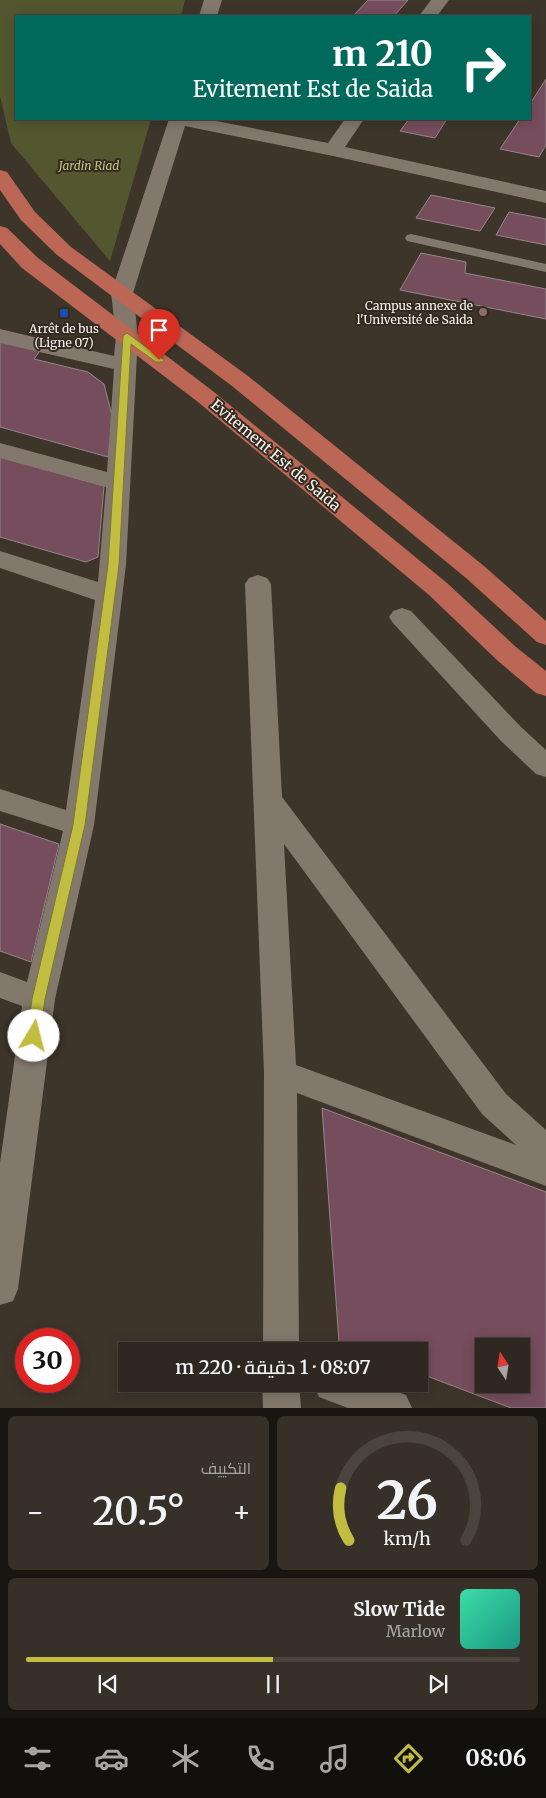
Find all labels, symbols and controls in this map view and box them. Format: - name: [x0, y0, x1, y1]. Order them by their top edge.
- text: 210 m: [332, 32, 433, 76]
- icon: right: [451, 35, 516, 100]
- text: Evitement Est de Saida: [193, 75, 433, 103]
- park label: Jardin Riad: [57, 158, 119, 173]
- place label: Campus annexe de l'Université de Saida: [357, 298, 474, 327]
- marker: Campus annexe de l'Université de Saida: [477, 306, 489, 318]
- marker: Arrêt de bus (Ligne 07): [58, 307, 70, 319]
- pin: [138, 309, 180, 360]
- icon: arrive: [145, 316, 173, 344]
- place label: Arrêt de bus (Ligne 07): [28, 321, 99, 350]
- street label: Evitement Est de Saida: [207, 395, 345, 515]
- position arrow: [7, 1009, 59, 1061]
- speed limit sign: 30: [15, 1328, 80, 1393]
- north arrow: [475, 1338, 530, 1392]
- map controls: [475, 1338, 530, 1393]
- text: 08:07 · 1 دقيقة · 220 m: [175, 1355, 371, 1379]
- text: التكييف: [201, 1458, 251, 1478]
- text: 26: [377, 1468, 438, 1533]
- text: 20.5°: [92, 1488, 185, 1535]
- text: −: [26, 1494, 45, 1530]
- text: +: [232, 1494, 251, 1530]
- text: km/h: [384, 1527, 431, 1550]
- text: Slow Tide: [353, 1597, 445, 1621]
- text: Marlow: [386, 1621, 445, 1641]
- icon: previous: [94, 1670, 122, 1698]
- icon: pause: [259, 1670, 287, 1698]
- icon: next: [424, 1670, 452, 1698]
- icon: filters: [20, 1741, 55, 1776]
- icon: car: [94, 1741, 129, 1776]
- icon: climate: [168, 1741, 203, 1776]
- icon: phone: [243, 1741, 278, 1776]
- icon: music: [317, 1741, 352, 1776]
- icon: directions: [391, 1741, 426, 1776]
- text: 08:06: [465, 1744, 526, 1772]

